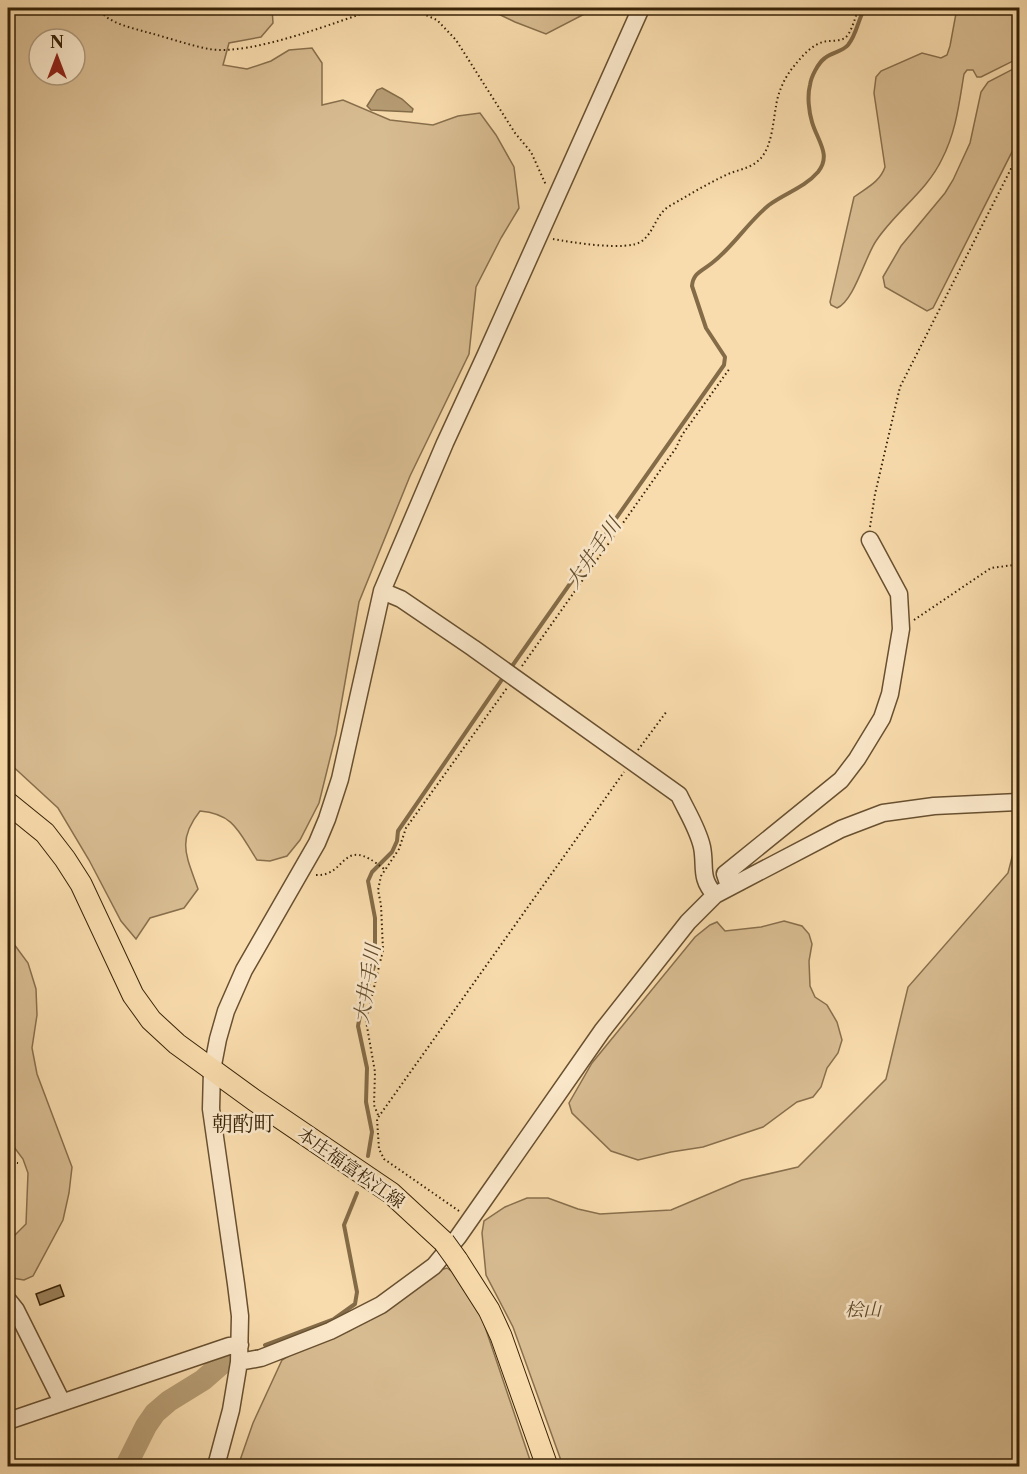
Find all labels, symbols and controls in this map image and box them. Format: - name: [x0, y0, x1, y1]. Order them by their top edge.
- north arrow: [27, 27, 87, 87]
- text: N: [50, 32, 64, 52]
- water label: 大井手川: [560, 512, 627, 593]
- water label: 大井手川: [349, 941, 385, 1025]
- district label: 朝酌町: [212, 1111, 275, 1136]
- street label: 本庄福富松江線: [293, 1123, 409, 1213]
- park label: 桧山: [845, 1299, 883, 1321]

